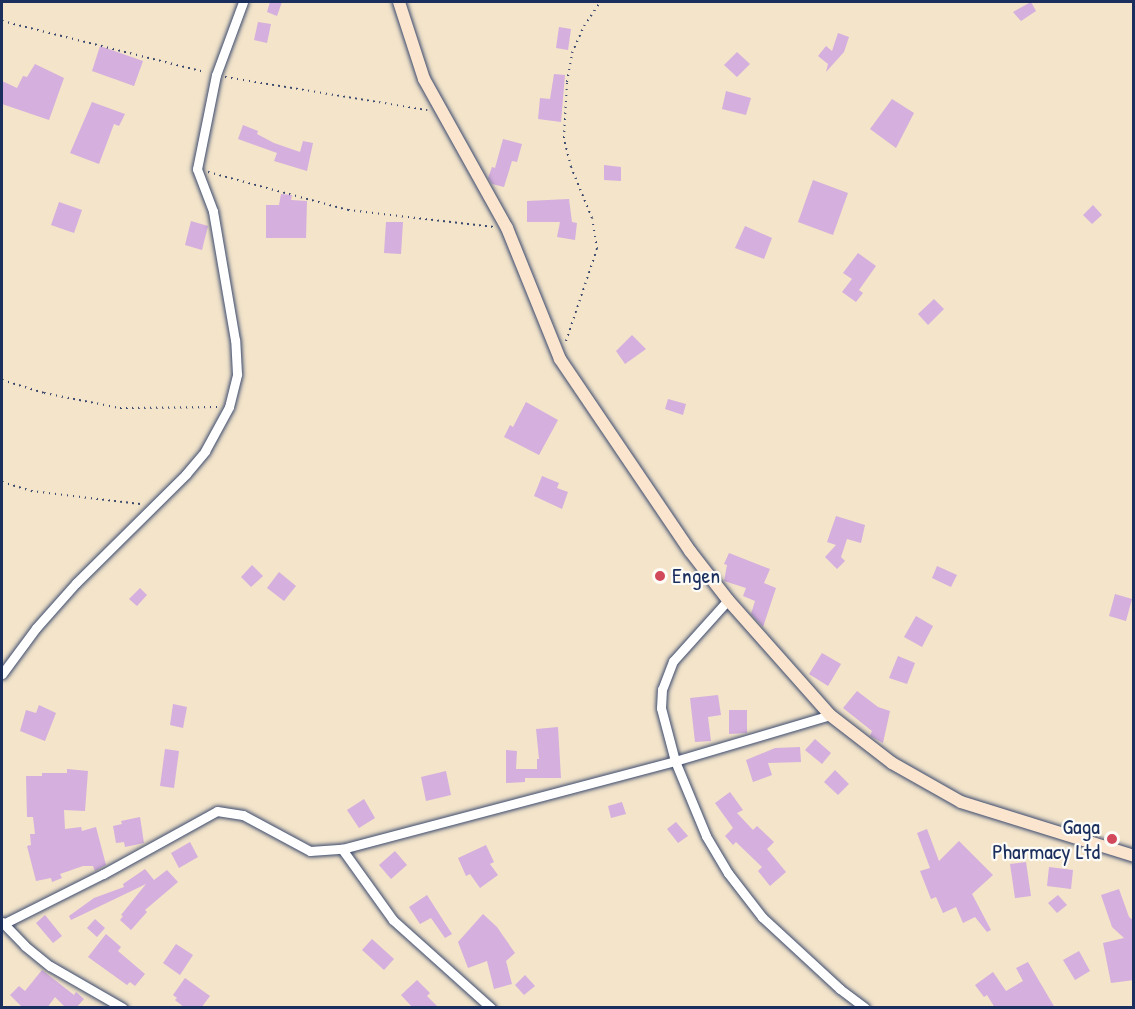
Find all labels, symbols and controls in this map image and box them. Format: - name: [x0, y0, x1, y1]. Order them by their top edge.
- place label: Engen: [672, 563, 720, 589]
- marker: Engen: [653, 569, 667, 583]
- place label: Gaga Pharmacy Ltd: [992, 813, 1100, 864]
- marker: Gaga Pharmacy Ltd: [1105, 832, 1119, 846]

